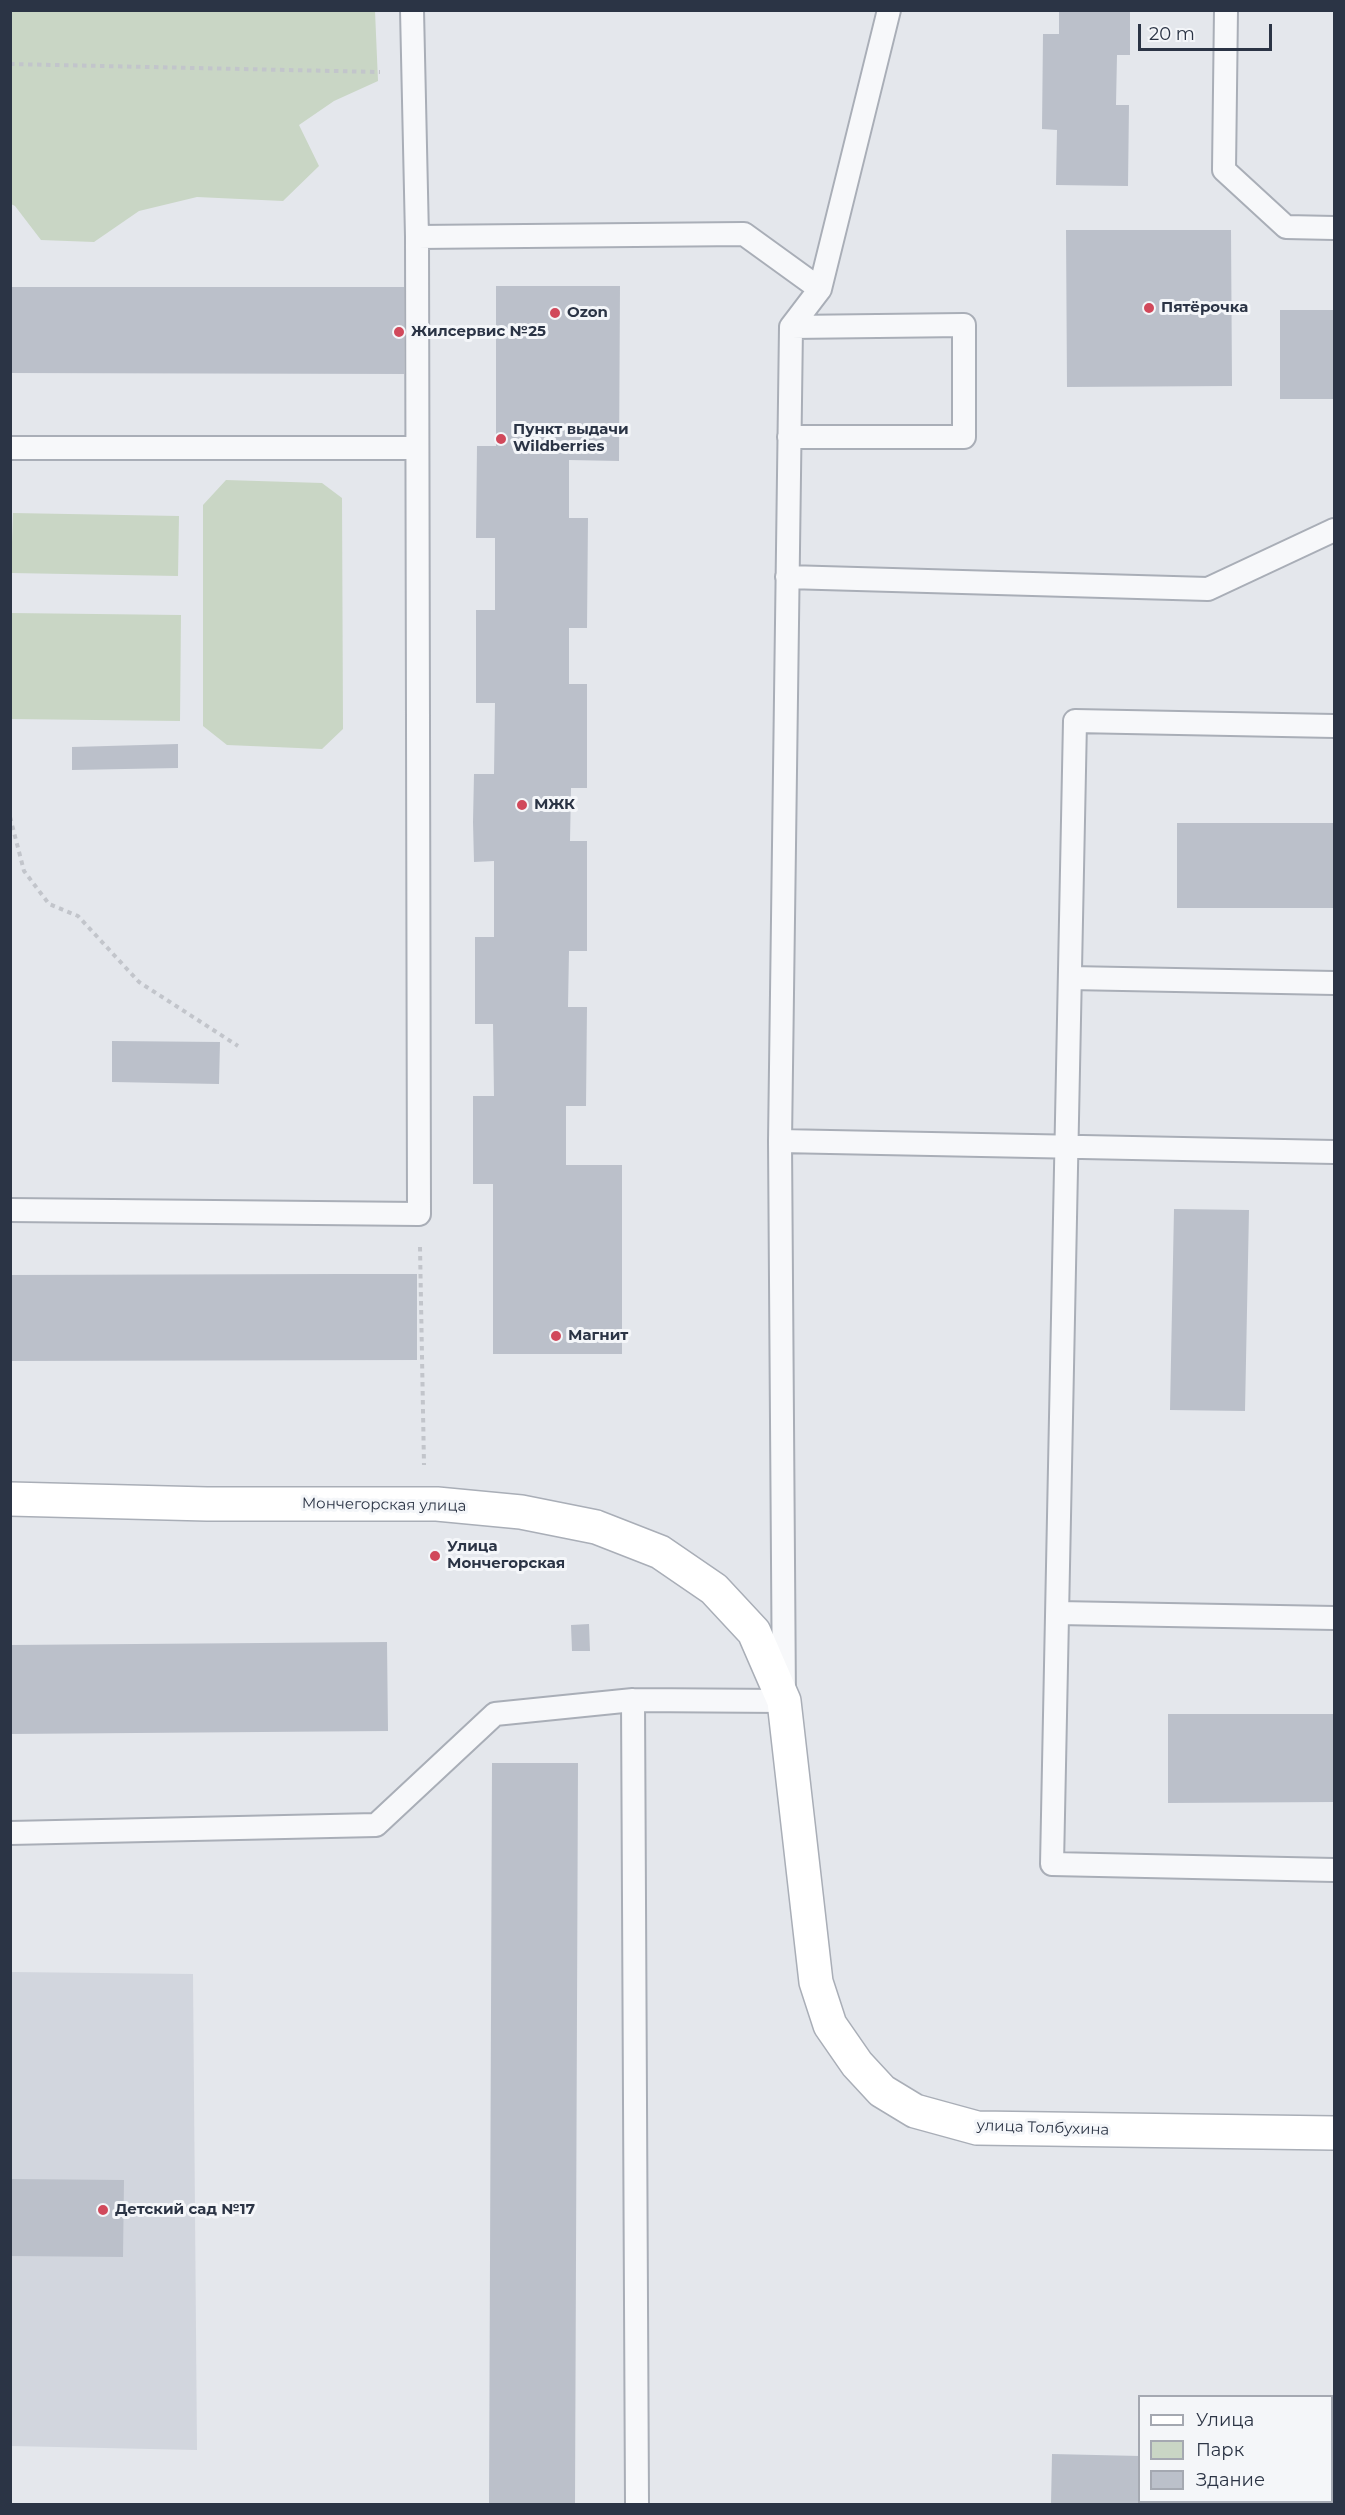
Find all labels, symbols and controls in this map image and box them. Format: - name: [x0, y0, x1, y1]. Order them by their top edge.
- scale bar: [1141, 12, 1274, 50]
- text: 20 m: [1149, 23, 1195, 45]
- place label: Пятёрочка: [1161, 299, 1248, 317]
- marker: Пятёрочка: [1142, 301, 1156, 315]
- place label: Ozon: [567, 304, 608, 322]
- marker: Ozon: [548, 306, 562, 320]
- place label: Жилсервис №25: [411, 323, 546, 341]
- marker: Жилсервис №25: [392, 325, 406, 339]
- place label: Пункт выдачи Wildberries: [513, 421, 629, 456]
- marker: Пункт выдачи Wildberries: [494, 432, 508, 446]
- place label: МЖК: [534, 796, 575, 814]
- marker: МЖК: [515, 798, 529, 812]
- place label: Магнит: [568, 1327, 628, 1345]
- marker: Магнит: [549, 1329, 563, 1343]
- street label: Мончегорская улица: [302, 1495, 466, 1515]
- place label: Улица Мончегорская: [447, 1538, 565, 1573]
- marker: Улица Мончегорская: [428, 1549, 442, 1563]
- street label: улица Толбухина: [976, 2117, 1110, 2139]
- place label: Детский сад №17: [115, 2201, 255, 2219]
- marker: Детский сад №17: [96, 2203, 110, 2217]
- legend: [1138, 2395, 1333, 2503]
- text: Улица: [1196, 2409, 1254, 2431]
- text: Парк: [1196, 2439, 1244, 2461]
- text: Здание: [1196, 2469, 1265, 2491]

